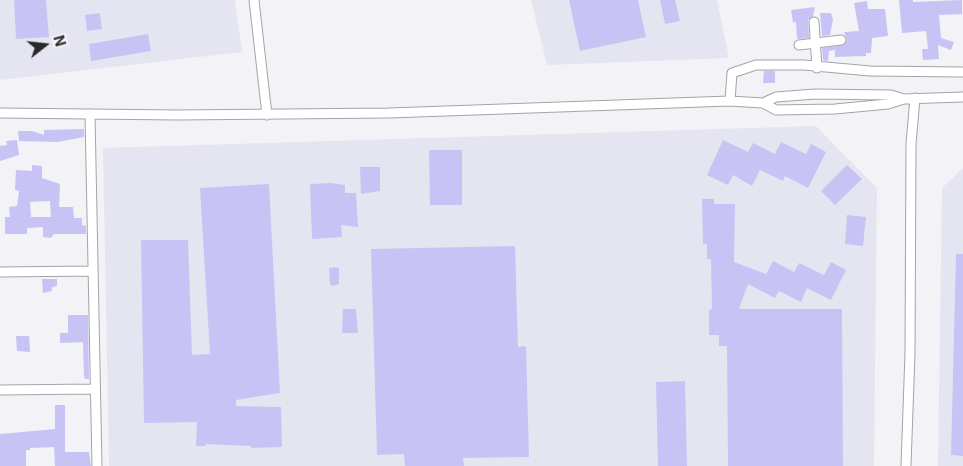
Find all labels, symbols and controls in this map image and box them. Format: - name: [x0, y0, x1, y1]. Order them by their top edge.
- north arrow: [20, 20, 70, 70]
- text: N: [50, 33, 70, 48]

